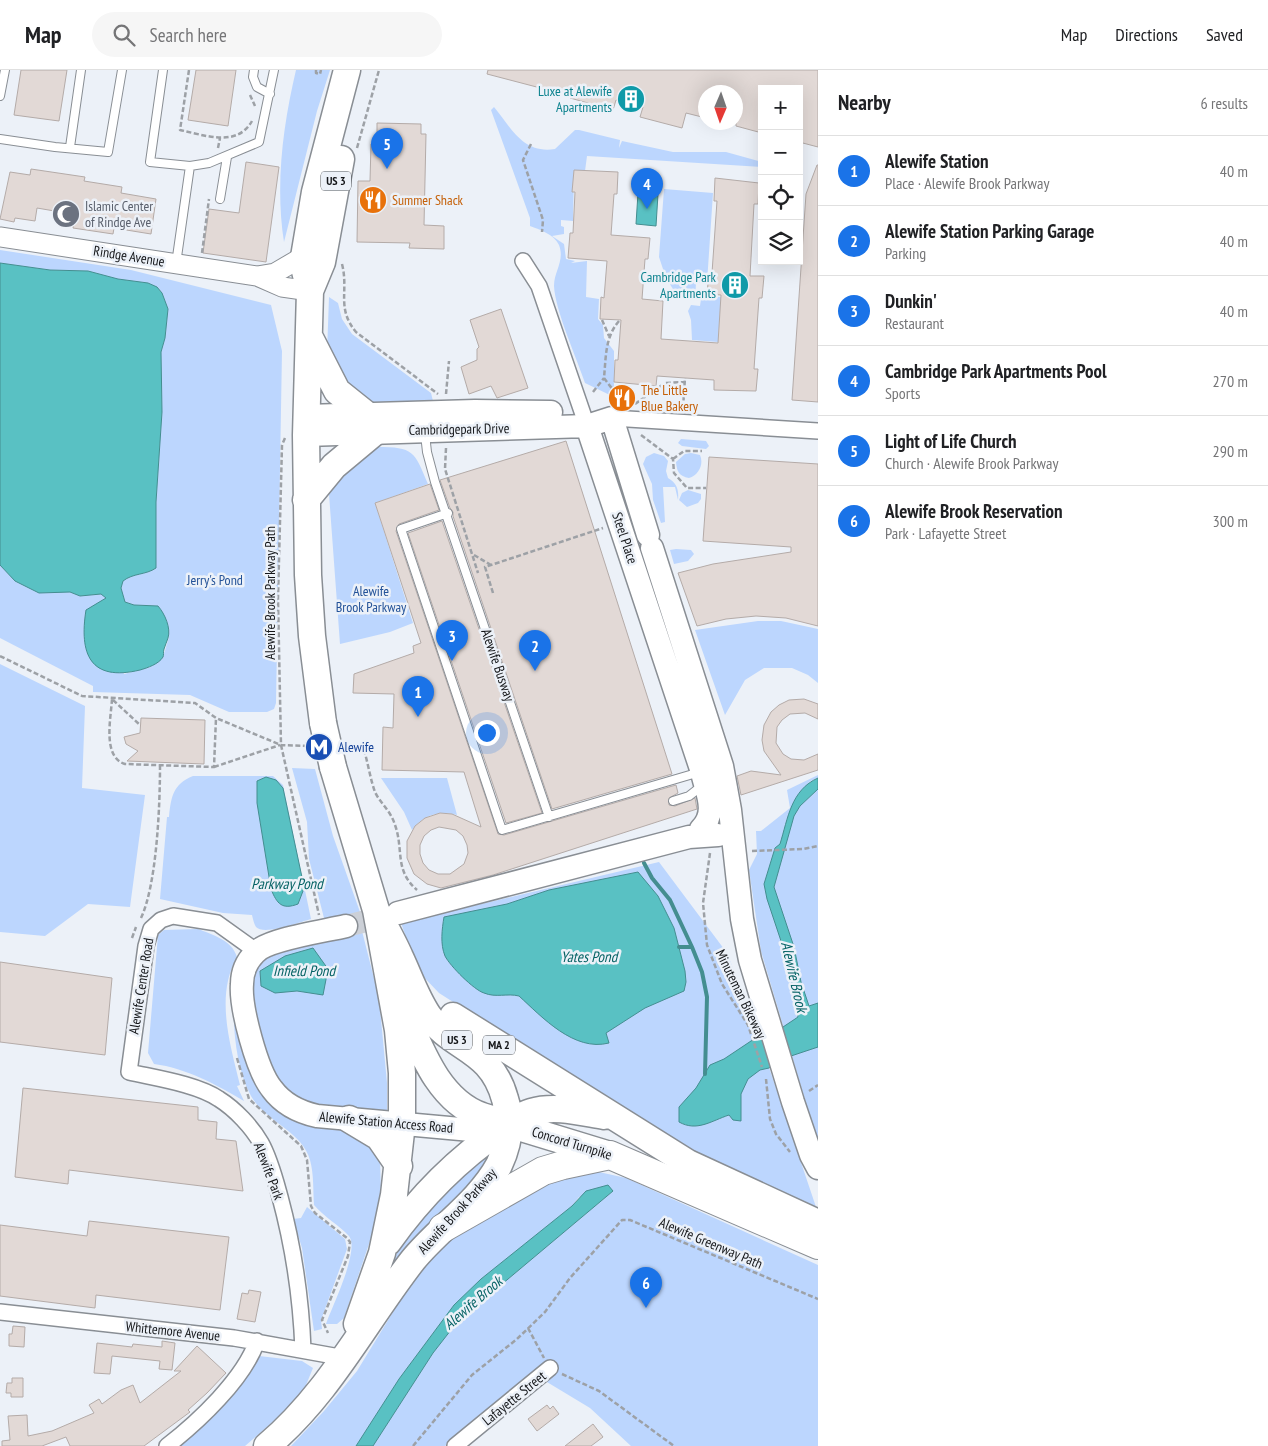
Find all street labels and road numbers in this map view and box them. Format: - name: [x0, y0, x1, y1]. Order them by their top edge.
- road number: US 3: [321, 172, 351, 190]
- street label: Rindge Avenue: [92, 241, 166, 271]
- street label: Cambridgepark Drive: [408, 419, 510, 439]
- street label: Steel Place: [608, 510, 642, 566]
- street label: Alewife Brook Parkway Path: [261, 526, 279, 660]
- street label: Alewife Busway: [477, 626, 519, 704]
- street label: Alewife Center Road: [125, 937, 157, 1035]
- street label: Minuteman Bikeway: [712, 946, 771, 1042]
- road number: US 3: [442, 1030, 472, 1050]
- road number: MA 2: [483, 1036, 515, 1054]
- street label: Alewife Station Access Road: [318, 1107, 454, 1137]
- street label: Concord Turnpike: [530, 1122, 614, 1164]
- street label: Alewife Park: [250, 1140, 288, 1203]
- street label: Alewife Brook Parkway: [414, 1164, 501, 1258]
- street label: Alewife Greenway Path: [657, 1213, 765, 1273]
- street label: Whittemore Avenue: [125, 1317, 221, 1345]
- street label: Lafayette Street: [479, 1367, 550, 1429]

